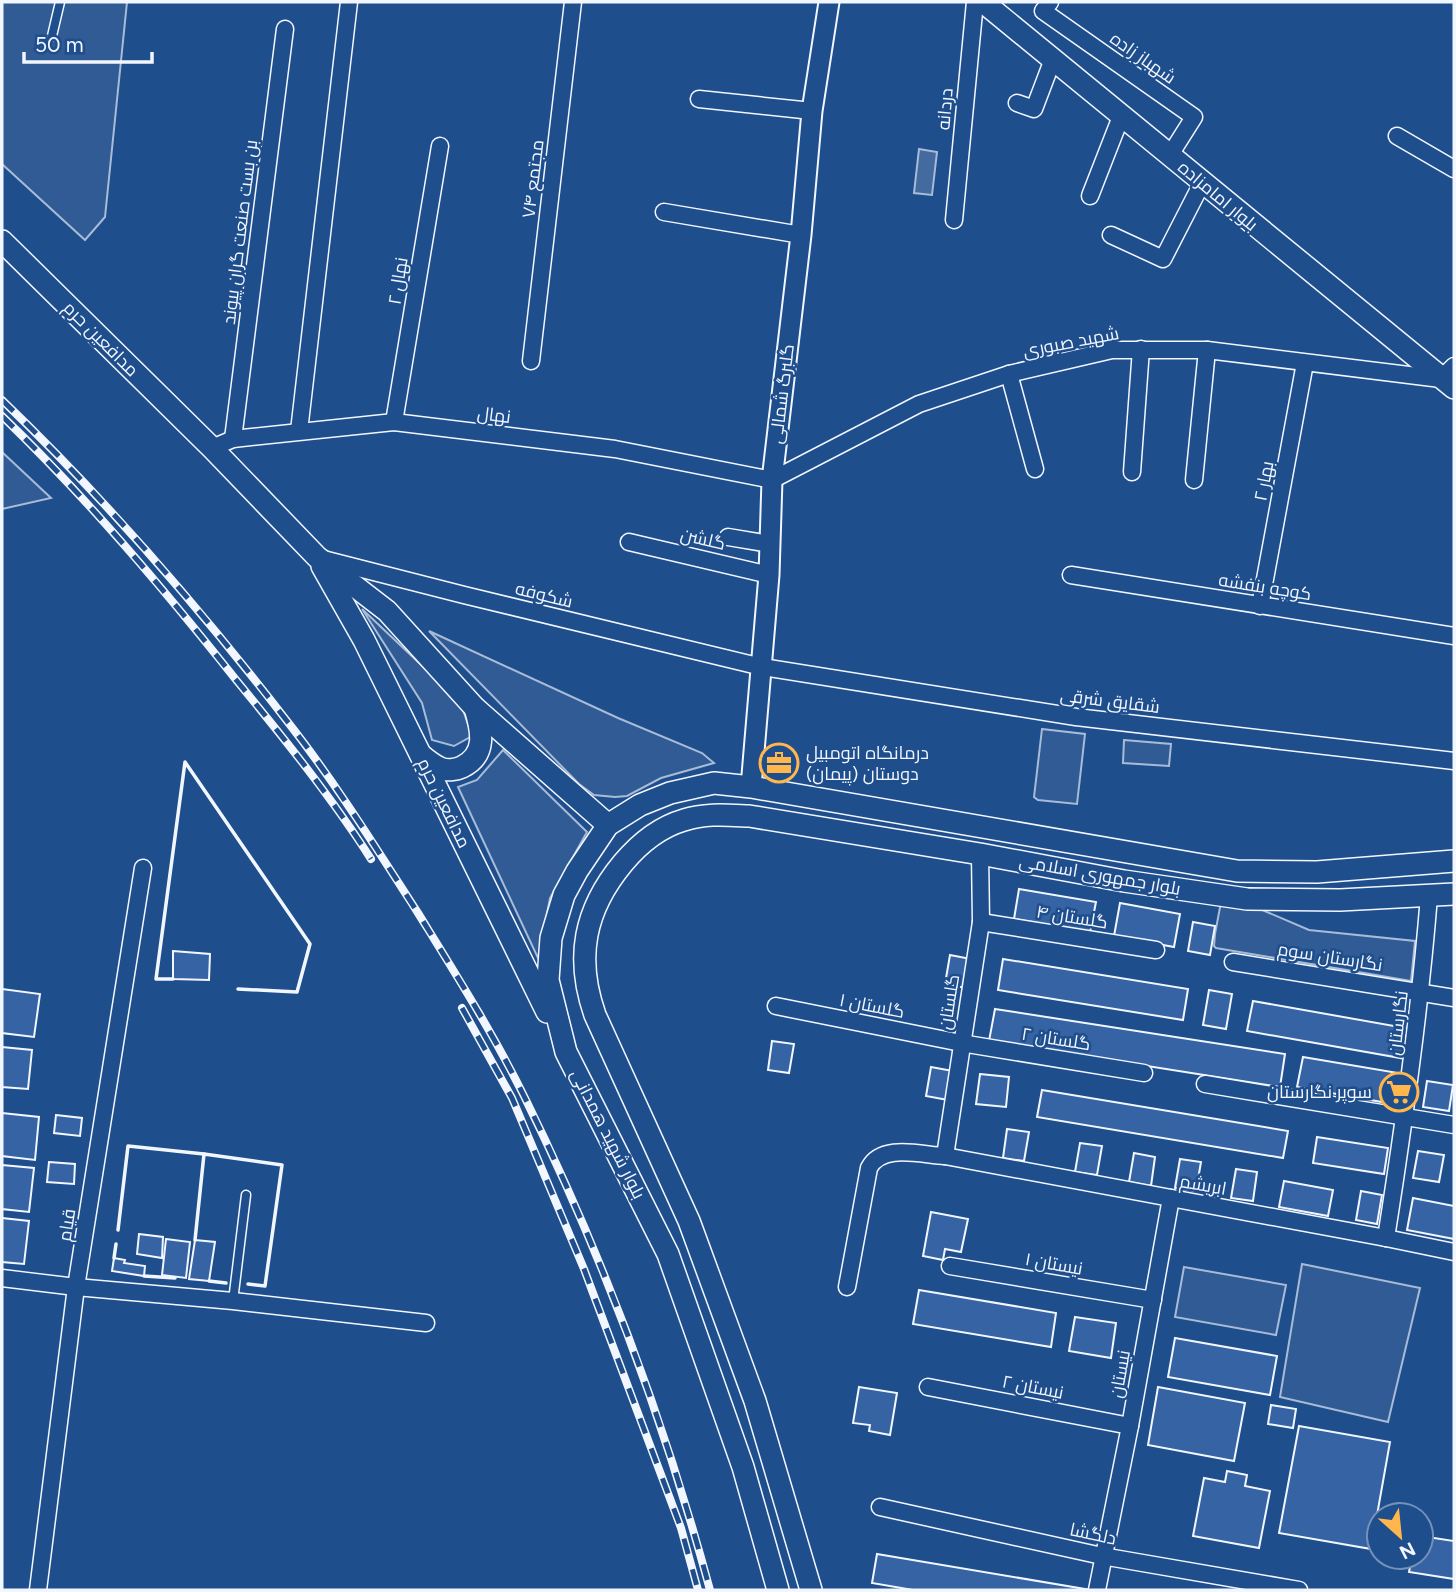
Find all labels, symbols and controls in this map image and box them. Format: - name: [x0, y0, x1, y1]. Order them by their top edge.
- scale bar: [24, 21, 152, 65]
- street label: شهباز زاده: [1106, 27, 1180, 89]
- text: 50 m: [35, 32, 84, 57]
- street label: دردانه: [932, 87, 958, 131]
- street label: بن بست صنعت گران پیوند: [218, 139, 263, 326]
- street label: مجتمع ۷۴: [517, 139, 550, 220]
- street label: بلوار امامزاده: [1174, 156, 1262, 236]
- street label: نهال ۲: [383, 256, 413, 306]
- street label: مدافعین حرم: [58, 297, 143, 382]
- street label: شهید صبوری: [1021, 322, 1121, 362]
- street label: گلبرگ شمالی: [765, 343, 799, 445]
- street label: نهال: [476, 402, 512, 428]
- street label: بهار ۲: [1249, 459, 1279, 503]
- street label: گلشن: [678, 523, 728, 555]
- street label: کوچه بنفشه: [1217, 569, 1313, 606]
- street label: شکوفه: [513, 577, 575, 613]
- street label: شقایق شرقی: [1059, 684, 1161, 719]
- office icon: درمانگاه اتومبیل دوستان (پیمان): [758, 742, 800, 784]
- place label: درمانگاه اتومبیل دوستان (پیمان): [806, 742, 929, 786]
- street label: مدافعین حرم: [412, 754, 475, 852]
- street label: بلوار جمهوری اسلامی: [1017, 850, 1183, 900]
- street label: گلستان ۴: [1035, 900, 1109, 934]
- street label: نگارستان سوم: [1276, 938, 1384, 977]
- street label: گلستان: [934, 973, 964, 1031]
- street label: گلستان ۱: [838, 989, 906, 1023]
- street label: نگارستان: [1383, 989, 1413, 1057]
- street label: گلستان ۲: [1020, 1023, 1092, 1055]
- street label: بلوار شهید همدانی: [566, 1065, 650, 1203]
- supermarket icon: سوپر نگارستان: [1378, 1071, 1420, 1113]
- place label: سوپر نگارستان: [1267, 1081, 1372, 1104]
- street label: ابریشم: [1178, 1170, 1228, 1201]
- street label: قیام: [54, 1207, 81, 1243]
- street label: نیستان ۱: [1023, 1248, 1085, 1280]
- street label: نیستان: [1105, 1348, 1135, 1400]
- street label: نیستان ۲: [1000, 1370, 1066, 1404]
- north arrow: [1365, 1501, 1435, 1571]
- street label: دلگشا: [1068, 1518, 1118, 1550]
- text: N: [1396, 1537, 1419, 1564]

